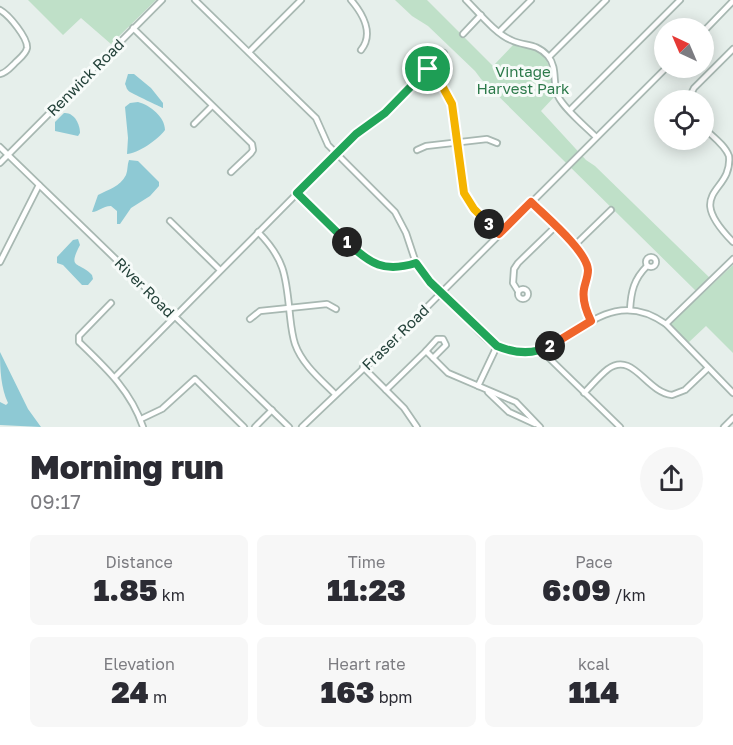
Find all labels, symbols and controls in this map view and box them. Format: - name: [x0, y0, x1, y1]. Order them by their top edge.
- north arrow: [654, 18, 714, 78]
- map controls: [654, 18, 714, 150]
- street label: Renwick Road: [43, 35, 127, 119]
- pin: [402, 43, 453, 94]
- icon: arrive: [411, 52, 444, 85]
- park label: Vintage Harvest Park: [476, 62, 570, 97]
- button: locate: [654, 90, 714, 150]
- pin: 3: [474, 209, 504, 239]
- text: 3: [484, 214, 494, 234]
- pin: 1: [332, 227, 362, 257]
- text: 1: [343, 232, 351, 252]
- street label: River Road: [111, 253, 179, 321]
- street label: Fraser Road: [358, 301, 432, 373]
- pin: 2: [535, 331, 565, 361]
- text: 2: [545, 336, 555, 356]
- text: Morning run: [30, 447, 224, 486]
- button: share: [640, 447, 703, 510]
- text: 09:17: [30, 489, 81, 513]
- text: Distance: [106, 552, 173, 572]
- text: Time: [348, 552, 385, 572]
- text: Pace: [575, 552, 613, 572]
- text: 1.85: [93, 572, 158, 608]
- text: 11:23: [327, 572, 406, 608]
- text: 6:09: [542, 572, 611, 608]
- text: km: [158, 585, 185, 605]
- text: /km: [611, 585, 646, 605]
- text: Elevation: [104, 654, 175, 674]
- text: Heart rate: [327, 654, 406, 674]
- text: kcal: [578, 654, 610, 674]
- text: 24: [111, 674, 149, 710]
- text: 163: [320, 674, 375, 710]
- text: 114: [568, 674, 619, 710]
- text: m: [149, 687, 167, 707]
- text: bpm: [375, 687, 413, 707]

